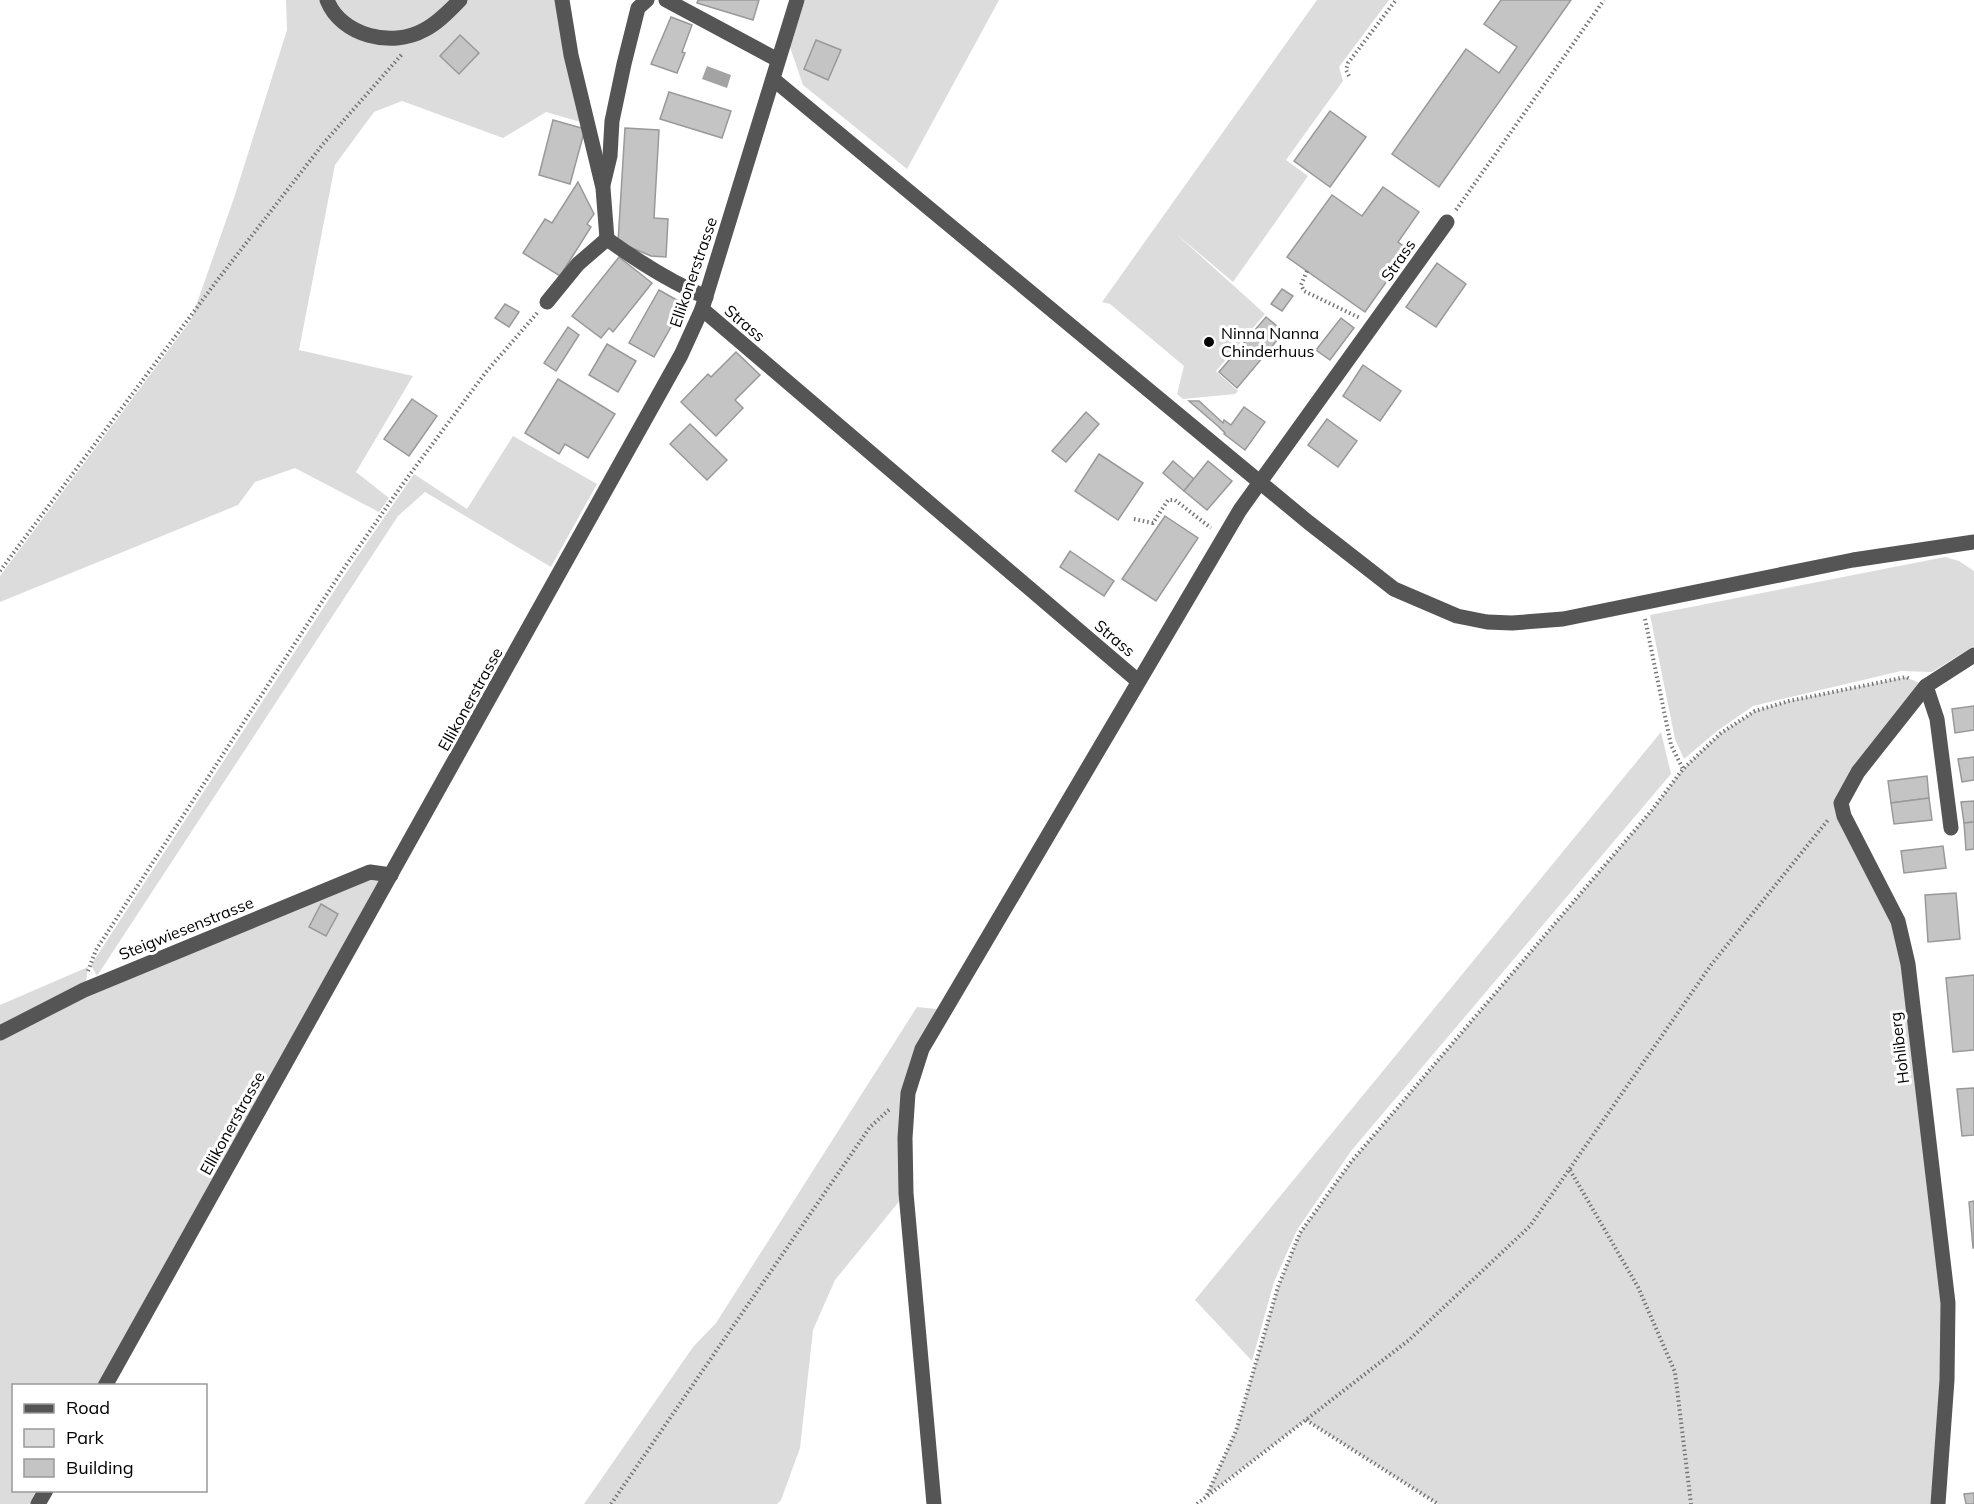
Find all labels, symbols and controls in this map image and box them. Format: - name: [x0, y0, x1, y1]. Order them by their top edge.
- street label: Ellikonerstrasse: [665, 214, 721, 330]
- street label: Strass: [1376, 235, 1420, 285]
- street label: Strass: [721, 300, 769, 346]
- place label: Ninna Nanna Chinderhuus: [1221, 323, 1319, 361]
- marker: Ninna Nanna Chinderhuus: [1202, 335, 1216, 349]
- street label: Strass: [1091, 615, 1139, 661]
- street label: Ellikonerstrasse: [433, 644, 507, 754]
- street label: Steigwiesenstrasse: [116, 892, 256, 964]
- street label: Hohliberg: [1885, 1011, 1913, 1085]
- street label: Ellikonerstrasse: [195, 1068, 269, 1178]
- legend: [12, 1384, 207, 1492]
- text: Road: [66, 1396, 110, 1419]
- text: Park: [66, 1426, 105, 1449]
- text: Building: [66, 1456, 134, 1479]

